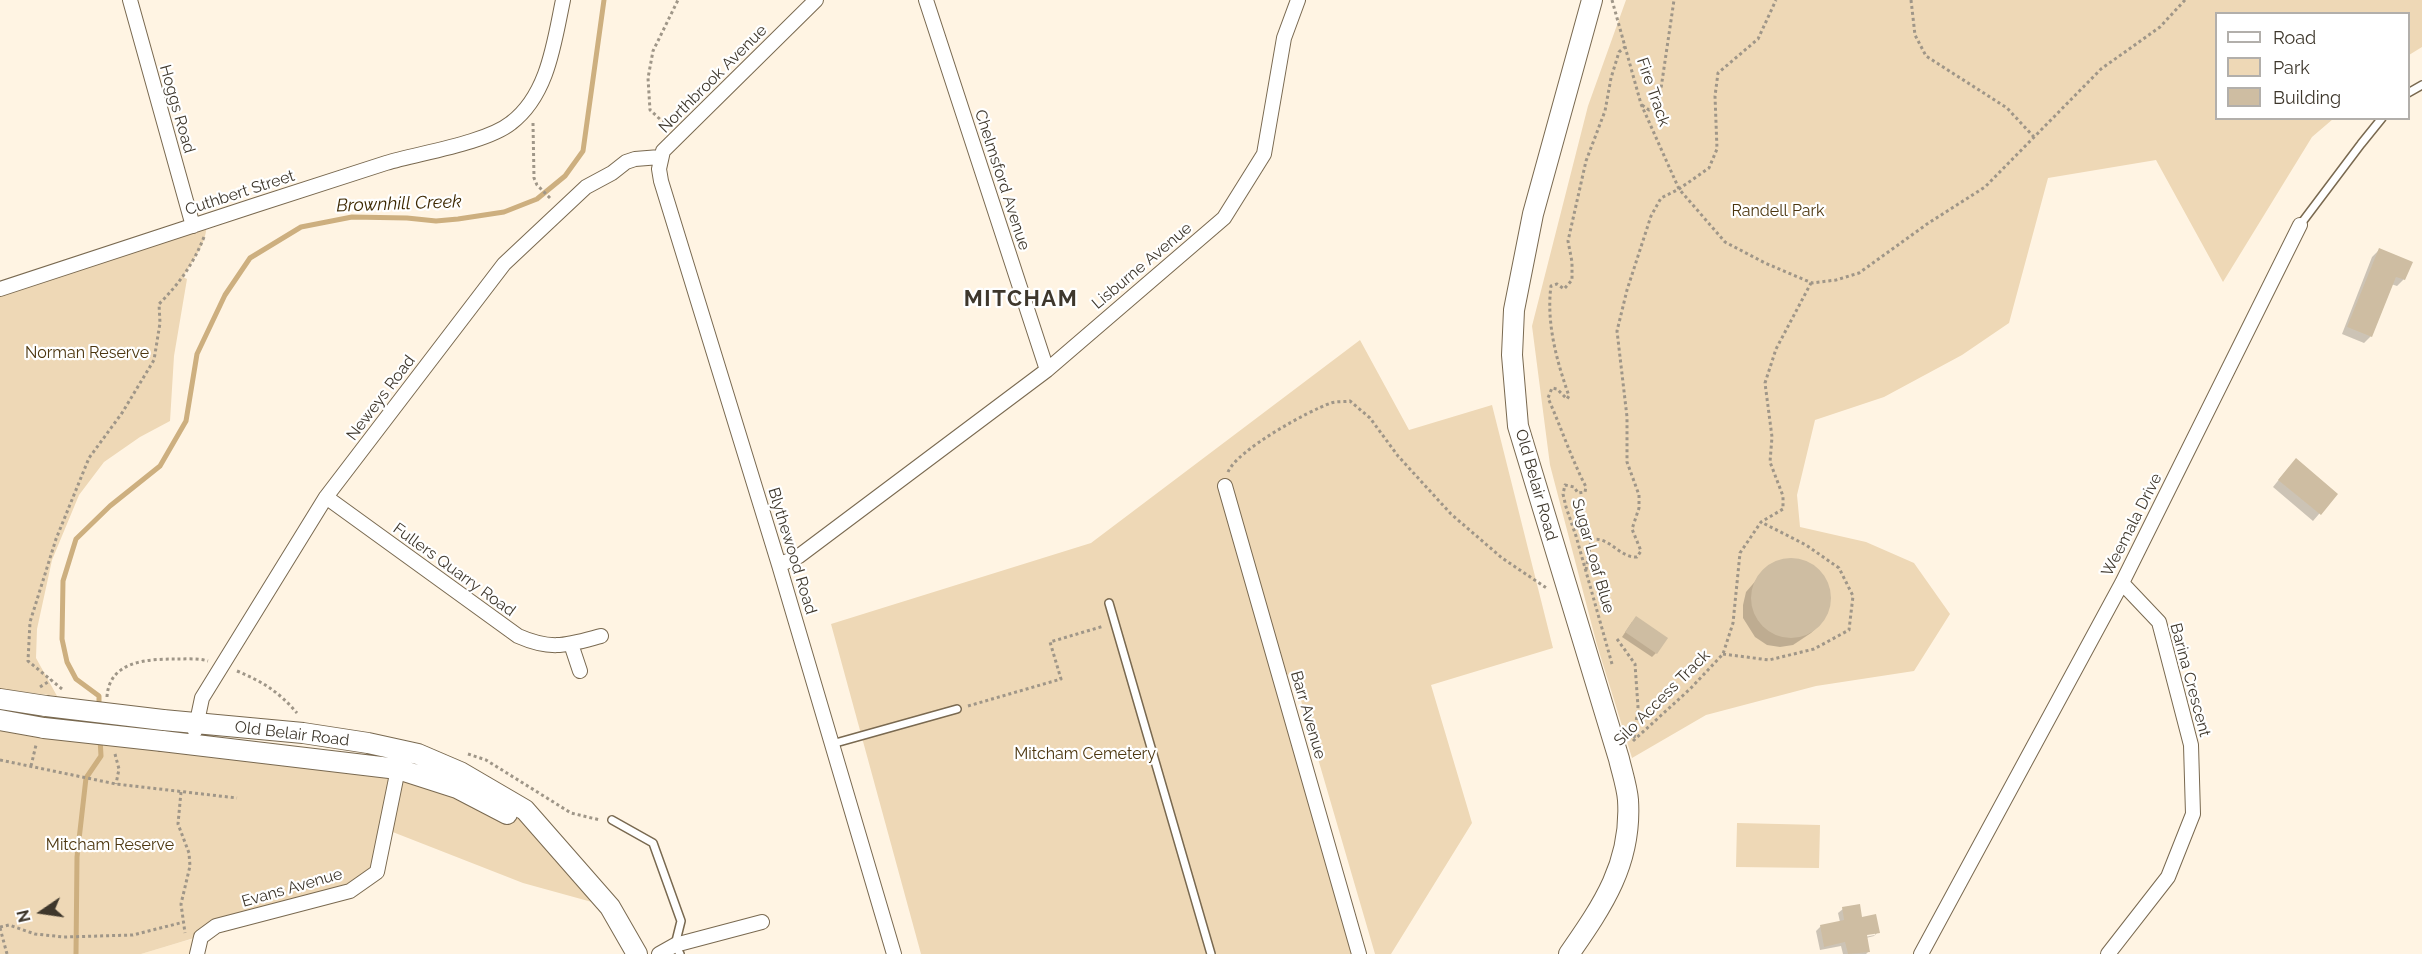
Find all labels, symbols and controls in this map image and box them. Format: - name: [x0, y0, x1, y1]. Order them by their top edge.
- legend: [2215, 12, 2410, 120]
- street label: Northbrook Avenue: [655, 21, 771, 137]
- text: Road: [2273, 27, 2316, 48]
- street label: Fire Track: [1632, 55, 1674, 129]
- text: Park: [2273, 57, 2310, 78]
- street label: Hoggs Road: [155, 63, 199, 155]
- text: Building: [2273, 87, 2341, 108]
- street label: Chelmsford Avenue: [970, 107, 1034, 253]
- street label: Cuthbert Street: [183, 166, 297, 220]
- water label: Brownhill Creek: [336, 191, 462, 217]
- park label: Randell Park: [1731, 201, 1825, 221]
- street label: Lisburne Avenue: [1088, 219, 1196, 313]
- district label: MITCHAM: [964, 286, 1078, 312]
- park label: Norman Reserve: [25, 343, 149, 363]
- street label: Neweys Road: [343, 352, 419, 444]
- street label: Old Belair Road: [1511, 427, 1561, 543]
- street label: Weemala Drive: [2098, 470, 2166, 580]
- street label: Blythewood Road: [764, 485, 820, 617]
- street label: Sugar Loaf Blue: [1567, 497, 1619, 615]
- street label: Fullers Quarry Road: [389, 519, 519, 621]
- street label: Barina Crescent: [2166, 621, 2214, 739]
- street label: Silo Access Track: [1610, 646, 1714, 750]
- street label: Barr Avenue: [1286, 669, 1330, 761]
- street label: Old Belair Road: [234, 717, 350, 751]
- park label: Mitcham Cemetery: [1014, 744, 1156, 764]
- park label: Mitcham Reserve: [46, 835, 174, 855]
- street label: Evans Avenue: [239, 864, 345, 912]
- north arrow: [12, 882, 72, 942]
- text: N: [13, 908, 35, 924]

